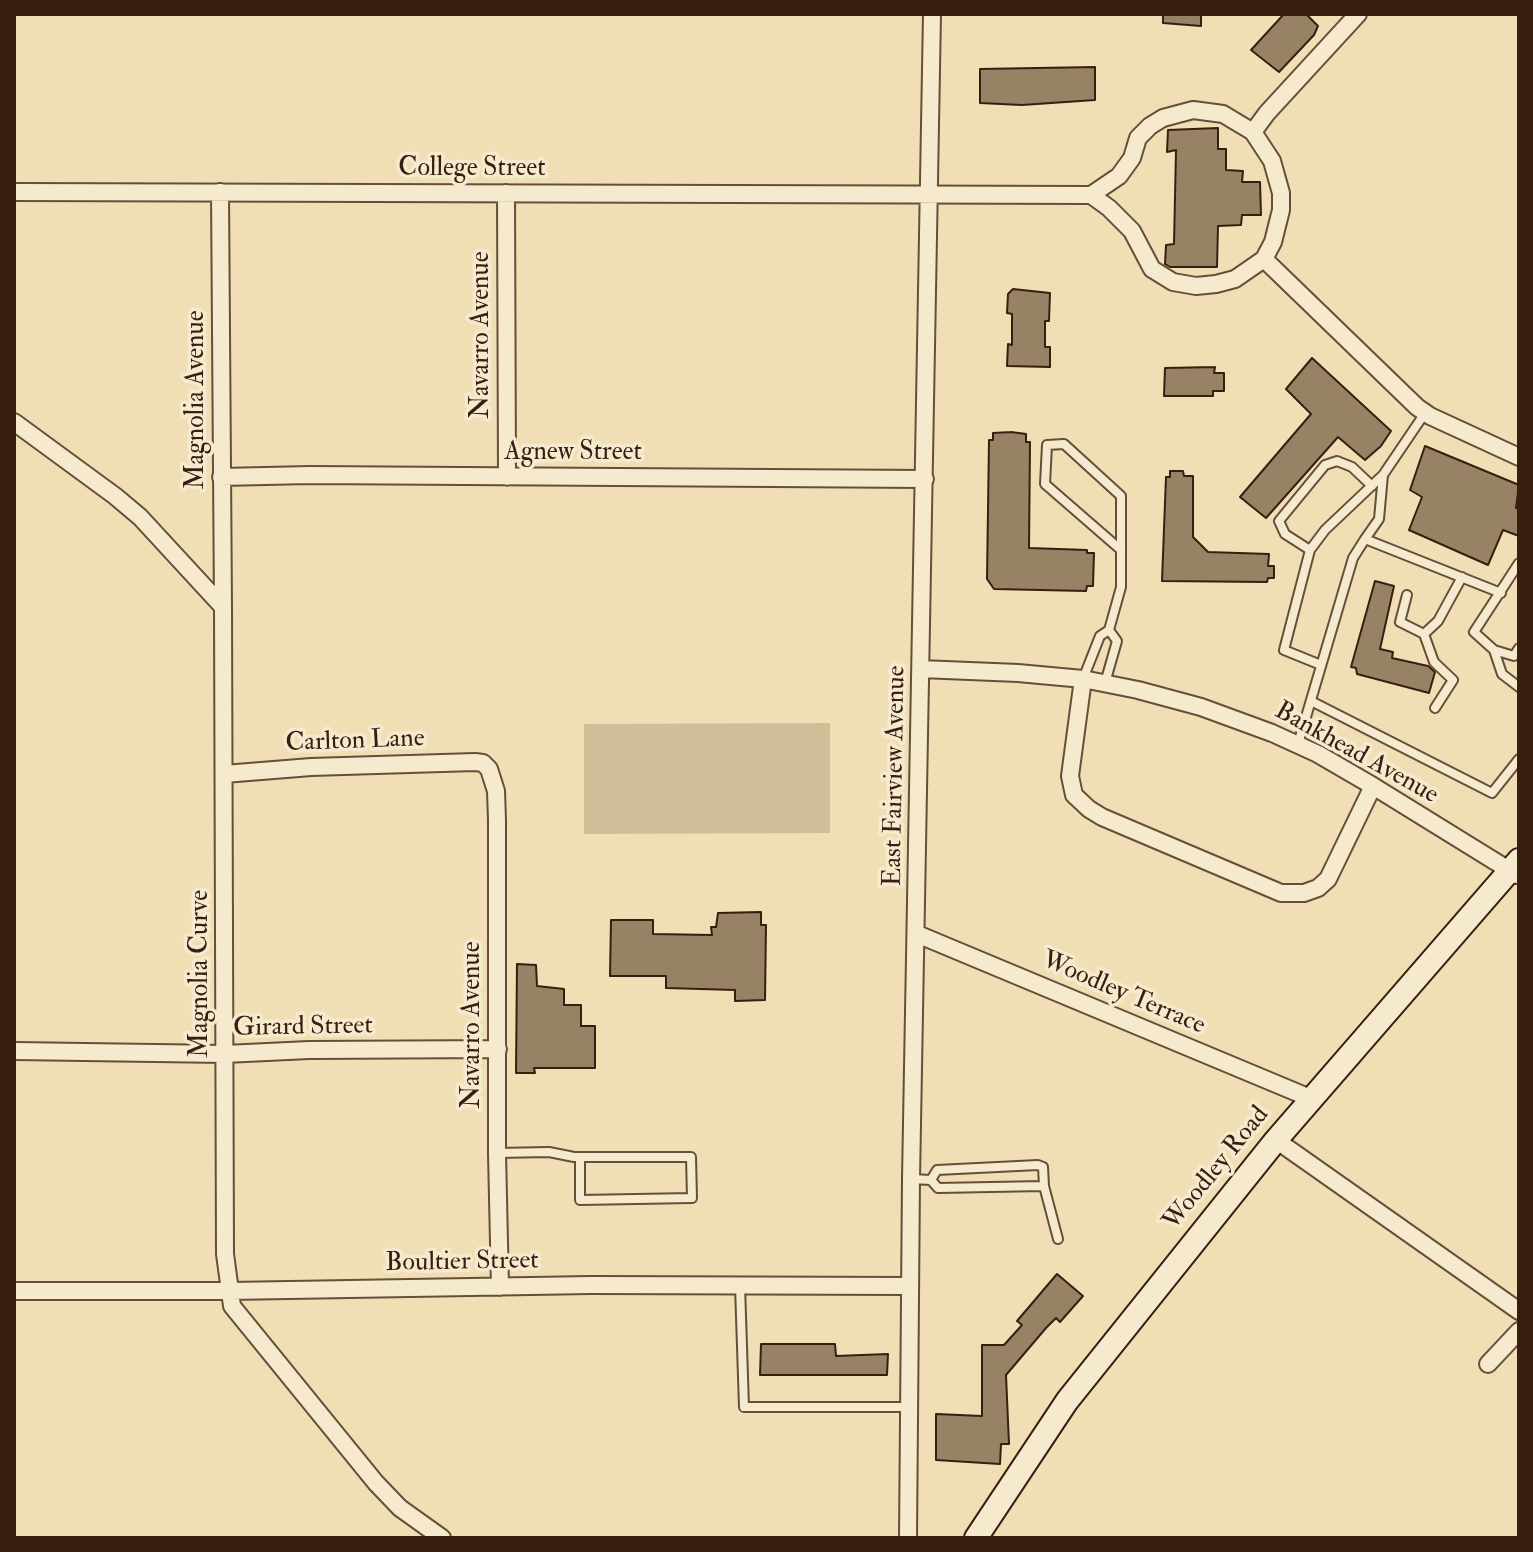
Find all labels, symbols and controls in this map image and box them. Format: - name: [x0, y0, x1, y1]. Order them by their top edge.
- street label: College Street: [398, 153, 546, 185]
- street label: Navarro Avenue: [466, 251, 498, 419]
- street label: Magnolia Avenue: [181, 310, 213, 490]
- street label: Agnew Street: [504, 437, 642, 469]
- street label: East Fairview Avenue: [878, 665, 914, 887]
- street label: Bankhead Avenue: [1269, 696, 1443, 812]
- street label: Carlton Lane: [285, 724, 425, 760]
- street label: Magnolia Curve: [185, 890, 217, 1058]
- street label: Navarro Avenue: [457, 941, 489, 1109]
- street label: Woodley Terrace: [1037, 946, 1209, 1042]
- street label: Girard Street: [233, 1011, 373, 1045]
- street label: Woodley Road: [1157, 1101, 1277, 1237]
- street label: Boultier Street: [385, 1246, 539, 1280]

